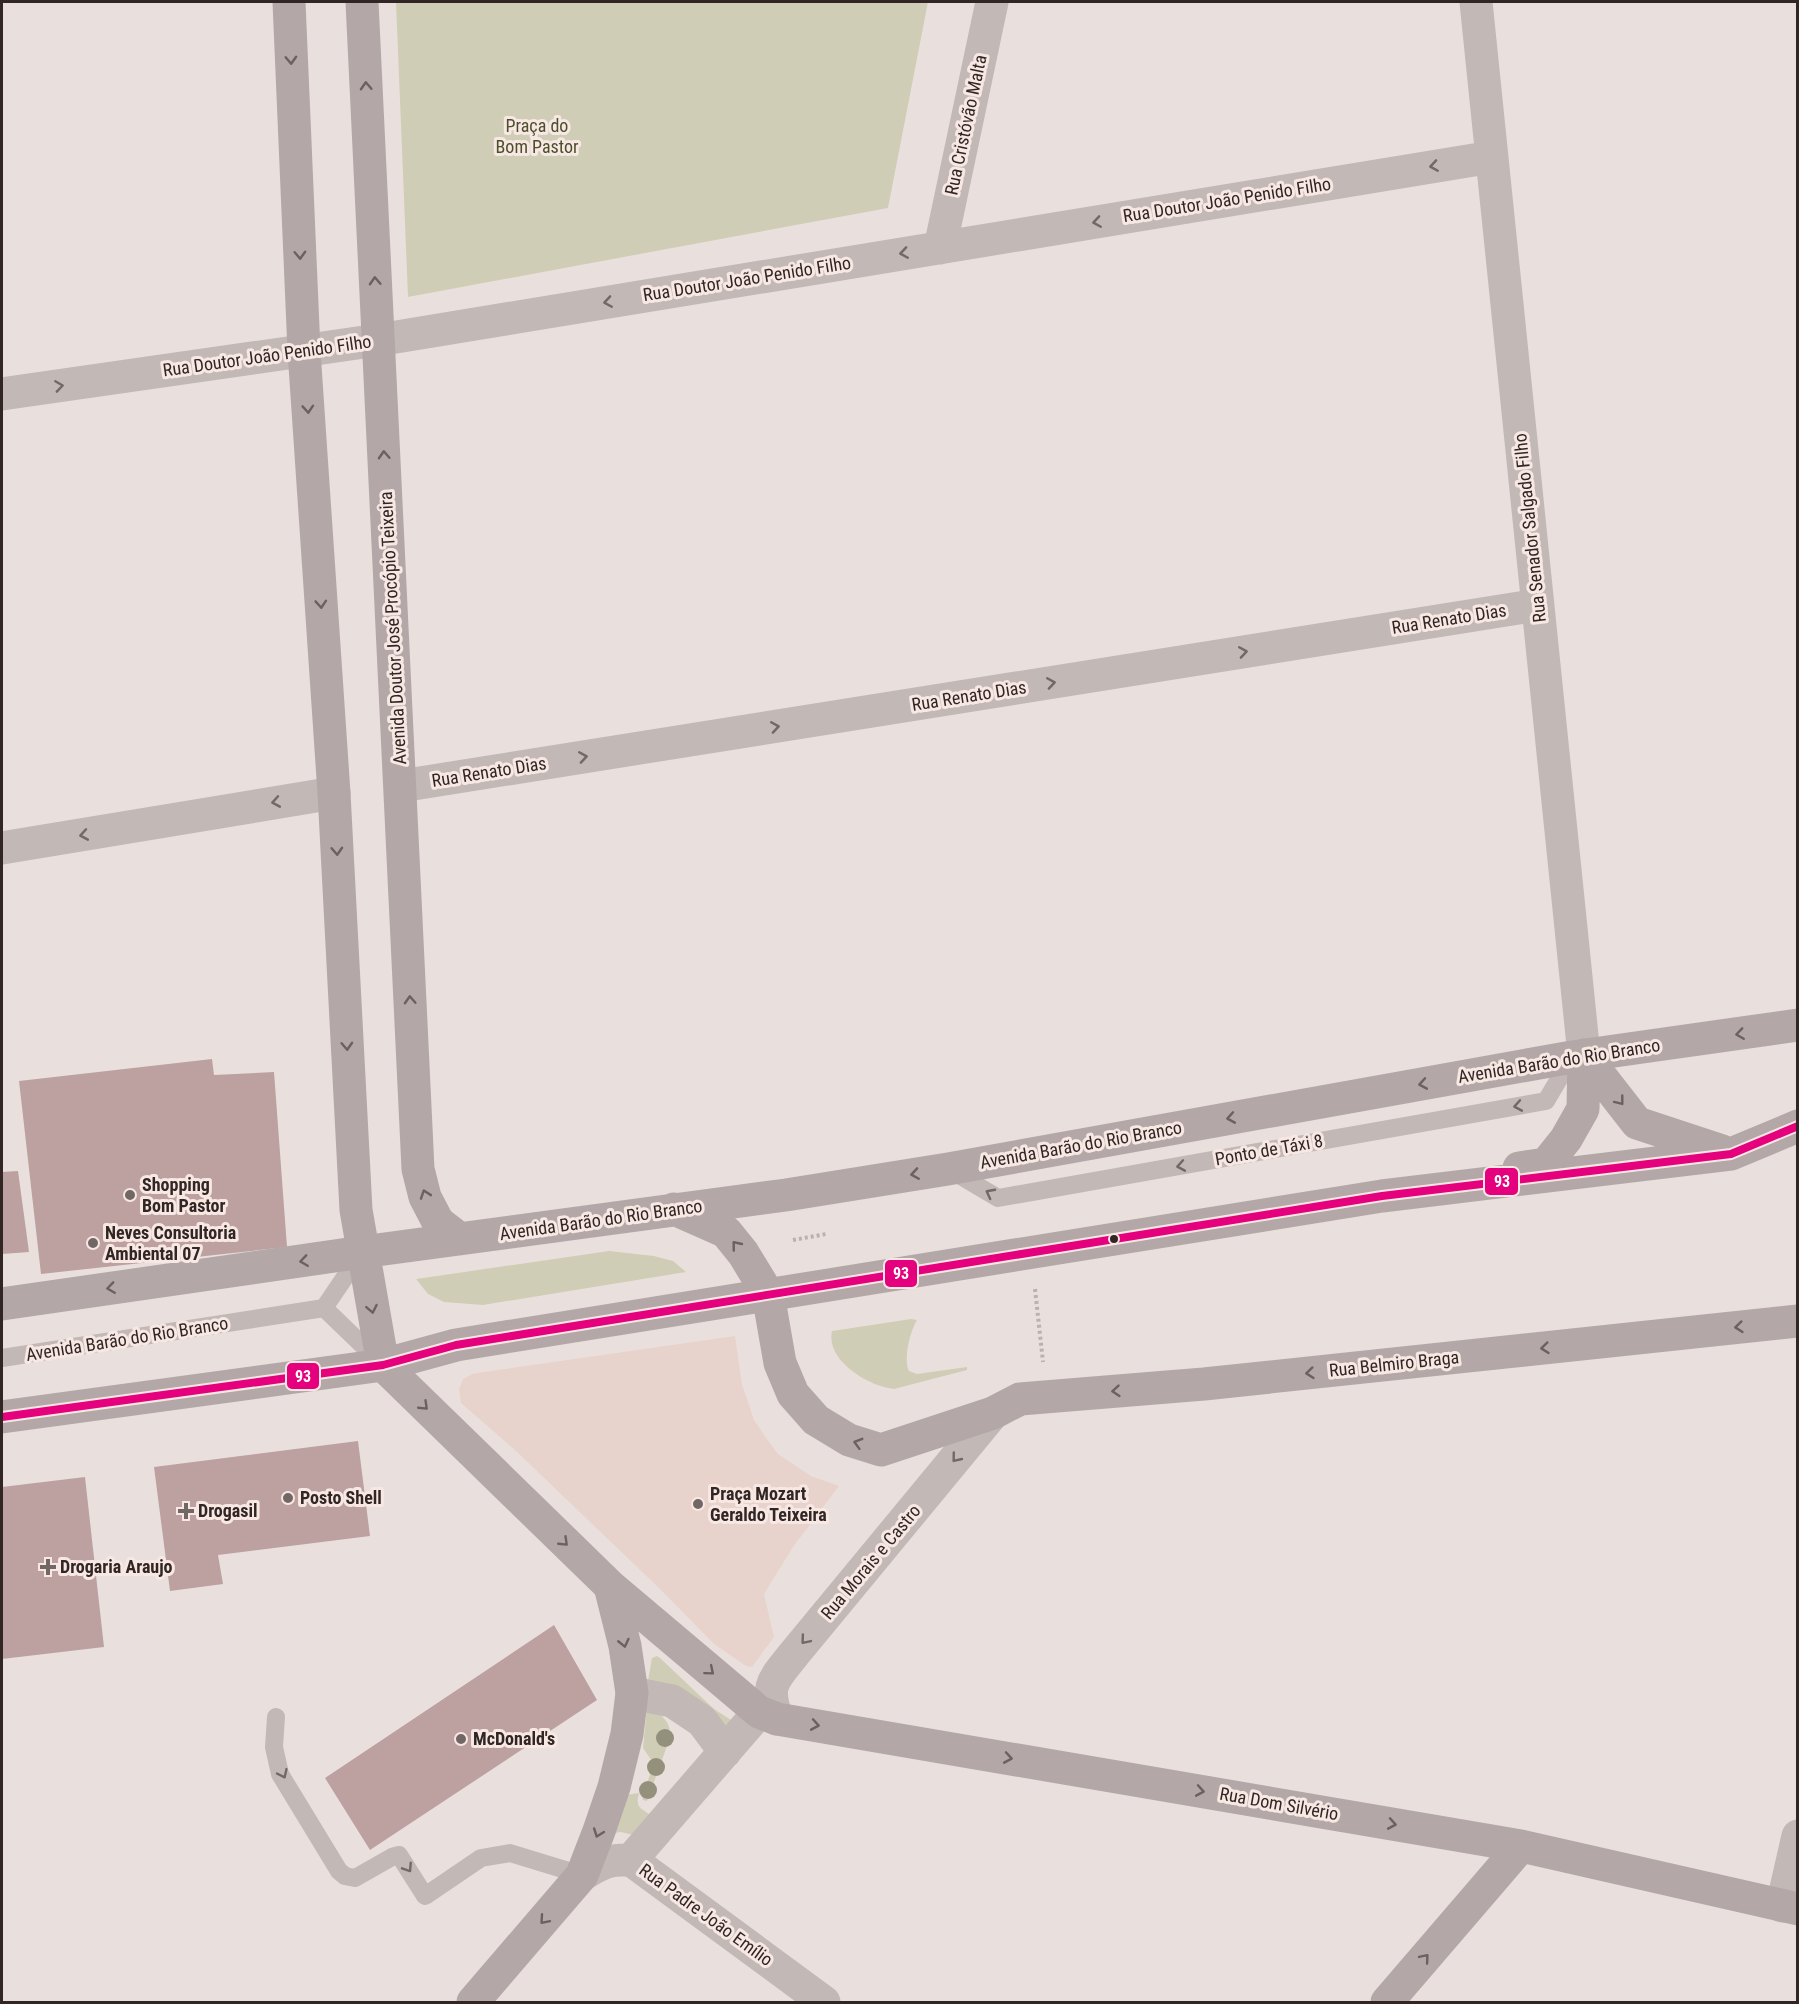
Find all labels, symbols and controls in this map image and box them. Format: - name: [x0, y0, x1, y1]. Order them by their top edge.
- street label: Rua Cristóvão Malta: [940, 53, 991, 197]
- one-way arrow: [285, 55, 298, 64]
- one-way arrow: [359, 82, 372, 91]
- park label: Praça do Bom Pastor: [496, 115, 579, 157]
- one-way arrow: [1430, 160, 1439, 172]
- street label: Rua Doutor João Penido Filho: [1121, 173, 1332, 226]
- one-way arrow: [1092, 215, 1101, 227]
- one-way arrow: [900, 247, 909, 259]
- one-way arrow: [293, 250, 306, 259]
- street label: Rua Doutor João Penido Filho: [641, 252, 852, 305]
- one-way arrow: [369, 277, 382, 286]
- one-way arrow: [604, 295, 614, 308]
- street label: Rua Doutor João Penido Filho: [161, 330, 372, 381]
- one-way arrow: [55, 380, 64, 392]
- one-way arrow: [301, 405, 314, 414]
- street label: Rua Senador Salgado Filho: [1509, 432, 1550, 624]
- one-way arrow: [378, 451, 391, 460]
- street label: Avenida Doutor José Procópio Teixeira: [375, 491, 410, 765]
- street label: Rua Renato Dias: [1390, 599, 1508, 638]
- one-way arrow: [314, 600, 327, 609]
- one-way arrow: [1238, 646, 1248, 659]
- street label: Rua Renato Dias: [910, 676, 1028, 715]
- one-way arrow: [1046, 677, 1055, 689]
- one-way arrow: [771, 721, 780, 733]
- street label: Rua Renato Dias: [430, 752, 548, 791]
- one-way arrow: [578, 752, 587, 764]
- one-way arrow: [272, 795, 282, 808]
- one-way arrow: [79, 828, 89, 840]
- one-way arrow: [330, 846, 343, 855]
- one-way arrow: [404, 996, 417, 1005]
- one-way arrow: [1735, 1027, 1744, 1039]
- street label: Avenida Barão do Rio Branco: [1456, 1034, 1662, 1087]
- one-way arrow: [340, 1041, 353, 1050]
- one-way arrow: [1418, 1077, 1428, 1090]
- one-way arrow: [1613, 1095, 1624, 1106]
- one-way arrow: [1513, 1099, 1523, 1112]
- one-way arrow: [1226, 1112, 1236, 1124]
- street label: Avenida Barão do Rio Branco: [978, 1116, 1183, 1173]
- street label: Ponto de Táxi 8: [1213, 1130, 1324, 1169]
- one-way arrow: [1177, 1159, 1186, 1171]
- line badge: 93: [1484, 1167, 1519, 1196]
- one-way arrow: [910, 1168, 919, 1180]
- text: 93: [1494, 1172, 1510, 1191]
- place label: Shopping Bom Pastor: [142, 1174, 226, 1216]
- marker: Shopping Bom Pastor: [123, 1188, 137, 1202]
- one-way arrow: [420, 1189, 433, 1200]
- one-way arrow: [986, 1189, 997, 1200]
- street label: Avenida Barão do Rio Branco: [498, 1195, 704, 1244]
- place label: Neves Consultoria Ambiental 07: [105, 1222, 236, 1264]
- unlabelled marker: [1108, 1233, 1120, 1245]
- marker: Neves Consultoria Ambiental 07: [86, 1236, 100, 1250]
- one-way arrow: [733, 1241, 744, 1252]
- one-way arrow: [299, 1254, 308, 1266]
- line badge: 93: [884, 1259, 918, 1288]
- text: 93: [893, 1264, 909, 1283]
- one-way arrow: [106, 1282, 115, 1294]
- one-way arrow: [365, 1303, 378, 1313]
- street label: Avenida Barão do Rio Branco: [24, 1312, 230, 1365]
- one-way arrow: [1735, 1320, 1744, 1333]
- one-way arrow: [1541, 1341, 1550, 1354]
- street label: Rua Belmiro Braga: [1328, 1346, 1460, 1381]
- line badge: 93: [286, 1362, 320, 1390]
- one-way arrow: [1305, 1366, 1314, 1379]
- text: 93: [295, 1367, 311, 1386]
- one-way arrow: [1111, 1384, 1120, 1397]
- one-way arrow: [417, 1398, 428, 1409]
- one-way arrow: [853, 1438, 864, 1450]
- one-way arrow: [953, 1451, 964, 1462]
- place label: Praça Mozart Geraldo Teixeira: [710, 1483, 827, 1525]
- place label: Posto Shell: [300, 1487, 382, 1508]
- marker: Posto Shell: [281, 1491, 295, 1505]
- marker: Praça Mozart Geraldo Teixeira: [691, 1497, 705, 1511]
- place label: Drogasil: [198, 1500, 258, 1521]
- street label: Rua Morais e Castro: [817, 1500, 925, 1623]
- marker: Drogasil: [179, 1504, 193, 1518]
- one-way arrow: [557, 1535, 568, 1546]
- place label: Drogaria Araujo: [60, 1556, 173, 1577]
- marker: Drogaria Araujo: [41, 1560, 55, 1574]
- one-way arrow: [801, 1633, 812, 1644]
- one-way arrow: [617, 1638, 630, 1648]
- one-way arrow: [703, 1664, 714, 1675]
- one-way arrow: [811, 1719, 820, 1731]
- place label: McDonald's: [473, 1728, 555, 1749]
- marker: McDonald's: [454, 1732, 468, 1746]
- one-way arrow: [1002, 1751, 1012, 1764]
- one-way arrow: [275, 1768, 287, 1779]
- street label: Rua Dom Silvério: [1218, 1783, 1340, 1824]
- one-way arrow: [1194, 1784, 1204, 1797]
- one-way arrow: [1387, 1817, 1397, 1829]
- one-way arrow: [593, 1827, 606, 1838]
- street label: Rua Padre João Emílio: [635, 1859, 777, 1970]
- one-way arrow: [401, 1861, 412, 1872]
- one-way arrow: [540, 1913, 551, 1924]
- one-way arrow: [1418, 1954, 1429, 1965]

